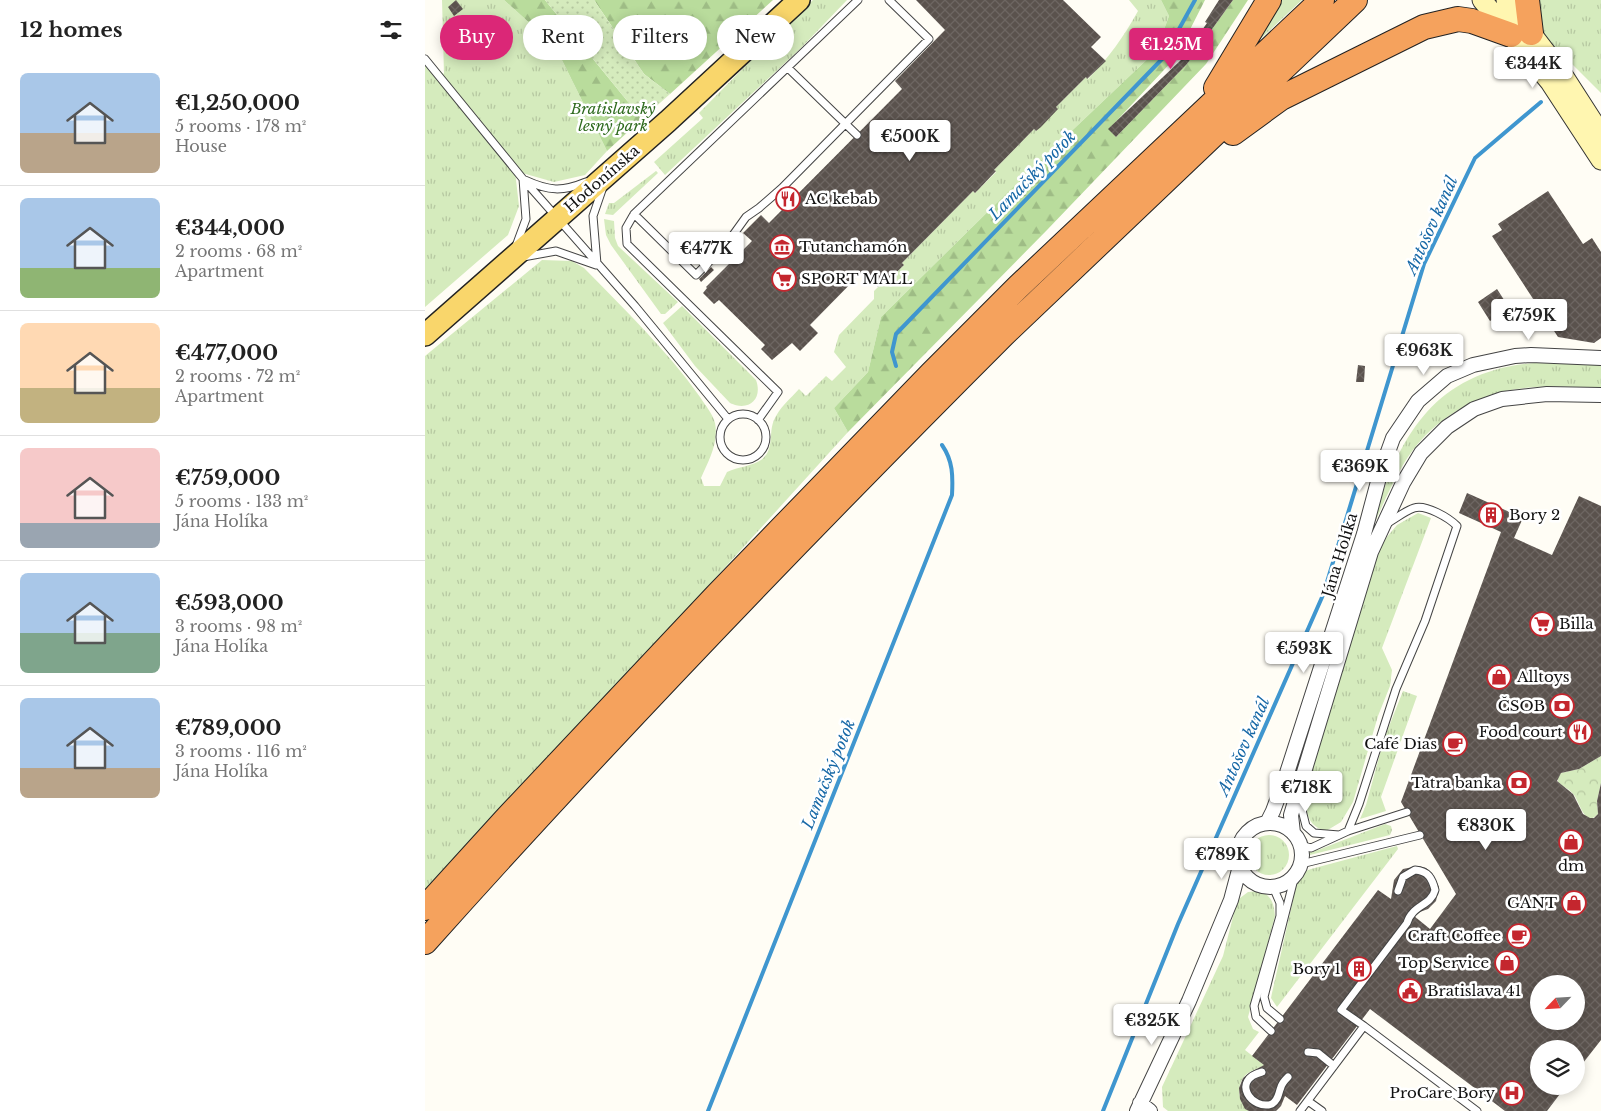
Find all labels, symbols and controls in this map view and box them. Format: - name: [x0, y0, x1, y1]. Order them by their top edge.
- chip: Buy: [440, 15, 513, 60]
- chip: Rent: [523, 15, 603, 60]
- chip: Filters: [613, 15, 707, 60]
- chip: New: [717, 15, 794, 60]
- icon: filters: [377, 16, 405, 44]
- text: 12 homes: [20, 17, 123, 43]
- pin: €1.25M: [1130, 28, 1212, 70]
- text: €1.25M: [1140, 34, 1202, 54]
- pin: €344K: [1498, 46, 1568, 89]
- text: €344K: [1505, 53, 1561, 73]
- text: €1,250,000: [175, 90, 300, 116]
- icon: home: [60, 93, 120, 153]
- park label: Bratislavský lesný park: [569, 99, 656, 135]
- text: 5 rooms · 178 m²: [175, 116, 306, 136]
- pin: €500K: [875, 120, 945, 162]
- text: €500K: [880, 126, 940, 146]
- water label: Lamačský potok: [984, 126, 1080, 225]
- text: House: [175, 136, 227, 156]
- street label: Hodonínska: [560, 140, 644, 216]
- water label: Antošov kanál: [1400, 172, 1462, 279]
- restaurant icon: AC kebab: [775, 186, 801, 212]
- place label: AC kebab: [804, 189, 878, 208]
- text: €344,000: [175, 215, 285, 241]
- icon: home: [60, 218, 120, 278]
- pin: €477K: [671, 232, 741, 274]
- museum icon: Tutanchamón: [769, 234, 795, 260]
- place label: Tutanchamón: [799, 237, 907, 256]
- text: €477K: [680, 238, 732, 258]
- text: 2 rooms · 68 m²: [175, 241, 302, 261]
- text: Apartment: [175, 261, 264, 281]
- supermarket icon: SPORT MALL: [771, 266, 797, 292]
- place label: SPORT MALL: [801, 269, 912, 288]
- pin: €759K: [1494, 298, 1564, 341]
- text: €759K: [1502, 305, 1556, 325]
- pin: €963K: [1389, 334, 1459, 376]
- text: €477,000: [175, 340, 278, 366]
- text: €963K: [1395, 340, 1453, 360]
- icon: home: [60, 343, 120, 403]
- text: 2 rooms · 72 m²: [175, 366, 300, 386]
- text: Apartment: [175, 386, 264, 406]
- pin: €369K: [1325, 450, 1395, 492]
- text: €369K: [1331, 456, 1389, 476]
- text: €759,000: [175, 465, 280, 491]
- icon: home: [60, 468, 120, 528]
- text: 5 rooms · 133 m²: [175, 491, 308, 511]
- building icon: Bory 2: [1478, 502, 1504, 528]
- place label: Bory 2: [1509, 505, 1560, 524]
- street label: Jána Holíka: [1317, 510, 1362, 601]
- text: Jána Holíka: [175, 511, 268, 531]
- text: €593,000: [175, 590, 284, 616]
- icon: home: [60, 593, 120, 653]
- supermarket icon: Billa: [1529, 611, 1555, 637]
- place label: Billa: [1559, 614, 1594, 633]
- text: 3 rooms · 98 m²: [175, 616, 302, 636]
- pin: €593K: [1269, 632, 1339, 674]
- text: Jána Holíka: [175, 636, 268, 656]
- text: €593K: [1276, 638, 1332, 658]
- shop icon: Alltoys: [1486, 664, 1512, 690]
- place label: Alltoys: [1516, 667, 1570, 686]
- water label: Antošov kanál: [1212, 693, 1274, 800]
- bank icon: ČSOB: [1549, 693, 1575, 719]
- place label: ČSOB: [1498, 696, 1545, 715]
- text: €789,000: [175, 715, 281, 741]
- water label: Lamačský potok: [797, 716, 859, 833]
- icon: home: [60, 718, 120, 778]
- restaurant icon: Food court: [1567, 719, 1593, 745]
- place label: Food court: [1479, 722, 1563, 741]
- cafe icon: Café Dias: [1442, 731, 1468, 757]
- place label: Café Dias: [1364, 734, 1437, 753]
- text: 3 rooms · 116 m²: [175, 741, 307, 761]
- text: Jána Holíka: [175, 761, 268, 781]
- pin: €718K: [1271, 770, 1341, 813]
- bank icon: Tatra banka: [1506, 770, 1532, 796]
- place label: Tatra banka: [1411, 773, 1502, 792]
- text: €718K: [1280, 777, 1332, 797]
- pin: €830K: [1451, 808, 1521, 851]
- text: €830K: [1457, 815, 1515, 835]
- shop icon: dm: [1558, 829, 1584, 855]
- pin: €789K: [1187, 838, 1257, 880]
- text: €789K: [1195, 844, 1249, 864]
- place label: dm: [1558, 856, 1584, 875]
- shop icon: GANT: [1561, 890, 1587, 916]
- place label: GANT: [1507, 893, 1557, 912]
- cafe icon: Craft Coffee: [1506, 923, 1532, 949]
- place label: Craft Coffee: [1408, 926, 1501, 945]
- shop icon: Top Service: [1494, 950, 1520, 976]
- place label: Top Service: [1398, 953, 1489, 972]
- building icon: Bory 1: [1346, 956, 1372, 982]
- place label: Bory 1: [1292, 959, 1341, 978]
- north arrow: [1530, 975, 1585, 1030]
- map controls: [1530, 975, 1585, 1095]
- public building icon: Bratislava 41: [1397, 978, 1423, 1004]
- place label: Bratislava 41: [1427, 981, 1521, 1000]
- pin: €325K: [1117, 1004, 1187, 1046]
- text: €325K: [1124, 1010, 1180, 1030]
- button: layers: [1530, 1040, 1585, 1095]
- hospital icon: ProCare Bory: [1499, 1080, 1525, 1106]
- place label: ProCare Bory: [1390, 1083, 1495, 1102]

